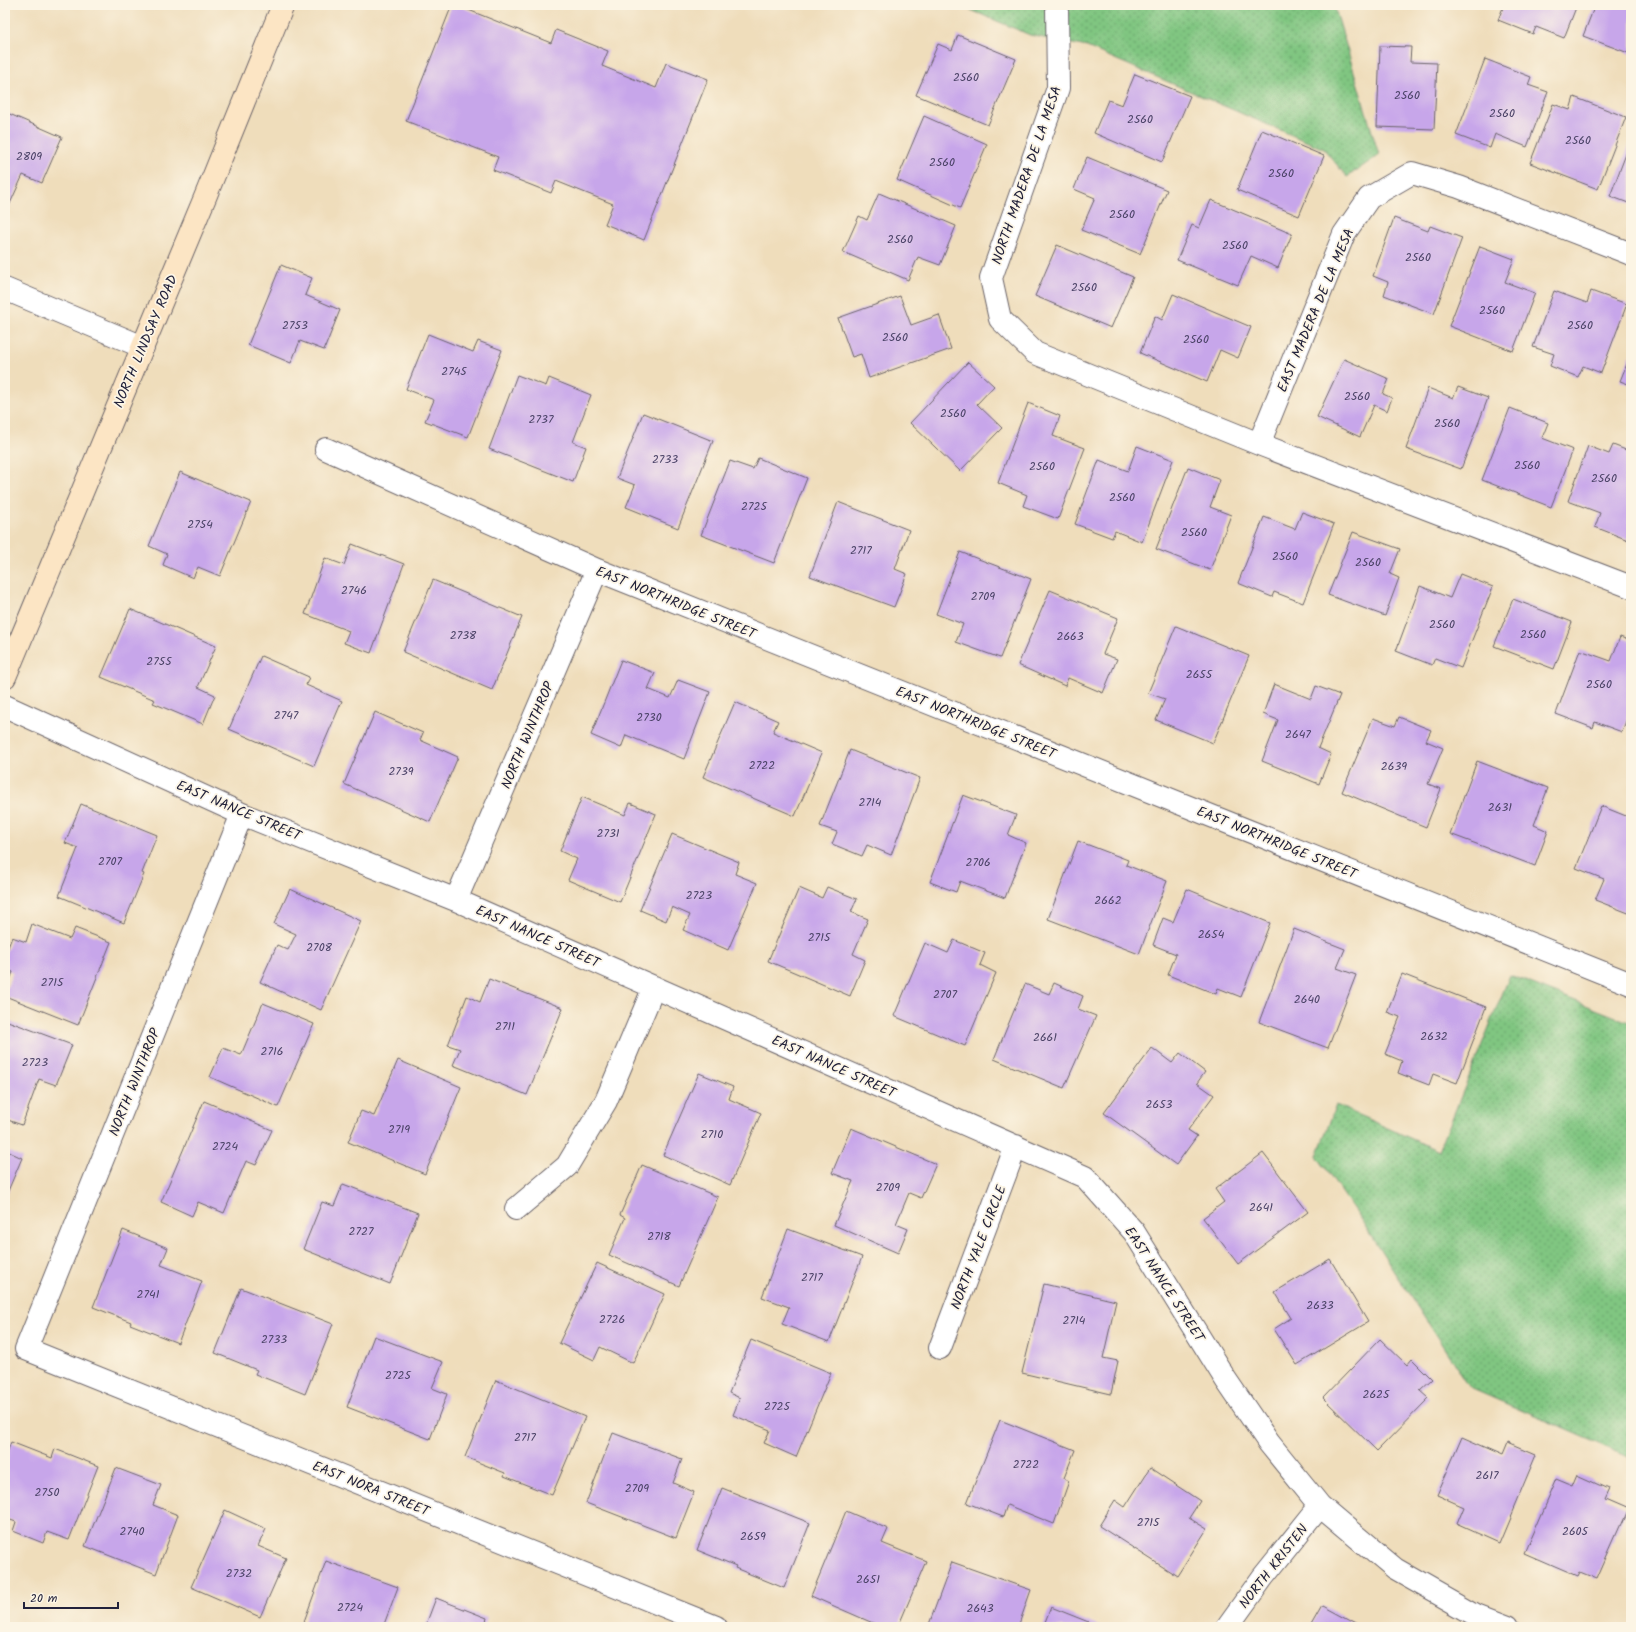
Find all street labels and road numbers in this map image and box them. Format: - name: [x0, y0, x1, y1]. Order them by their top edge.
- street label: NORTH MADERA DE LA MESA: [986, 83, 1068, 268]
- street label: EAST MADERA DE LA MESA: [1271, 225, 1360, 396]
- street label: NORTH LINDSAY ROAD: [108, 271, 184, 412]
- street label: EAST NORTHRIDGE STREET: [592, 561, 761, 646]
- street label: NORTH WINTHROP: [495, 678, 561, 792]
- street label: EAST NORTHRIDGE STREET: [892, 681, 1061, 766]
- street label: EAST NANCE STREET: [173, 775, 306, 848]
- street label: EAST NORTHRIDGE STREET: [1193, 801, 1362, 886]
- street label: EAST NANCE STREET: [472, 900, 605, 975]
- street label: NORTH WINTHROP: [103, 1025, 167, 1140]
- street label: EAST NANCE STREET: [768, 1030, 901, 1105]
- street label: NORTH YALE CIRCLE: [945, 1181, 1013, 1313]
- street label: EAST NANCE STREET: [1118, 1222, 1211, 1348]
- street label: EAST NORA STREET: [309, 1455, 434, 1523]
- street label: NORTH KRISTEN: [1234, 1519, 1314, 1614]

